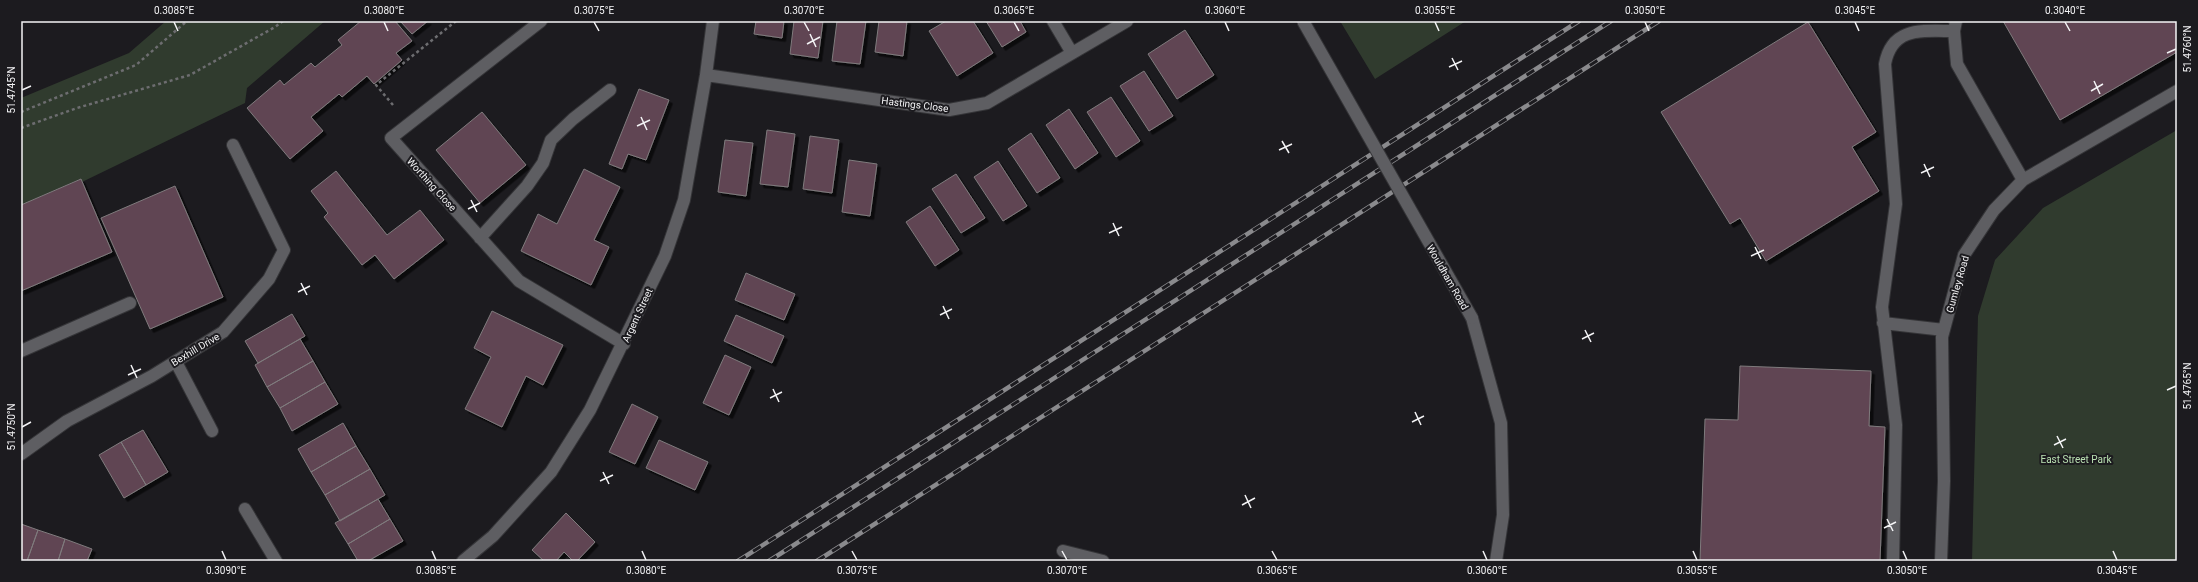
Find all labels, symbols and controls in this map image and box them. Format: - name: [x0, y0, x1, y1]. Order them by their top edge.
- text: 0.3085°E: [154, 5, 194, 16]
- text: 0.3080°E: [364, 5, 404, 16]
- text: 0.3075°E: [574, 5, 614, 16]
- text: 0.3070°E: [784, 5, 824, 16]
- text: 0.3065°E: [994, 5, 1034, 16]
- text: 0.3060°E: [1205, 5, 1245, 16]
- text: 0.3055°E: [1415, 5, 1455, 16]
- text: 0.3050°E: [1625, 5, 1665, 16]
- text: 0.3045°E: [1835, 5, 1875, 16]
- text: 0.3040°E: [2045, 5, 2085, 16]
- text: 51.4760°N: [2182, 25, 2193, 73]
- text: 51.4745°N: [6, 66, 17, 114]
- street label: Hastings Close: [881, 95, 949, 114]
- street label: Worthing Close: [405, 155, 458, 213]
- street label: Wouldham Road: [1425, 243, 1471, 312]
- street label: Gumley Road: [1944, 254, 1971, 314]
- street label: Argent Street: [620, 286, 655, 344]
- street label: Bexhill Drive: [169, 331, 221, 368]
- text: 51.4765°N: [2182, 362, 2193, 410]
- text: 51.4750°N: [6, 403, 17, 451]
- park label: East Street Park: [2040, 454, 2112, 465]
- text: 0.3090°E: [206, 565, 246, 576]
- text: 0.3085°E: [416, 565, 456, 576]
- text: 0.3080°E: [626, 565, 666, 576]
- text: 0.3075°E: [837, 565, 877, 576]
- text: 0.3070°E: [1047, 565, 1087, 576]
- text: 0.3065°E: [1257, 565, 1297, 576]
- text: 0.3060°E: [1467, 565, 1507, 576]
- text: 0.3055°E: [1677, 565, 1717, 576]
- text: 0.3050°E: [1887, 565, 1927, 576]
- text: 0.3045°E: [2097, 565, 2137, 576]

